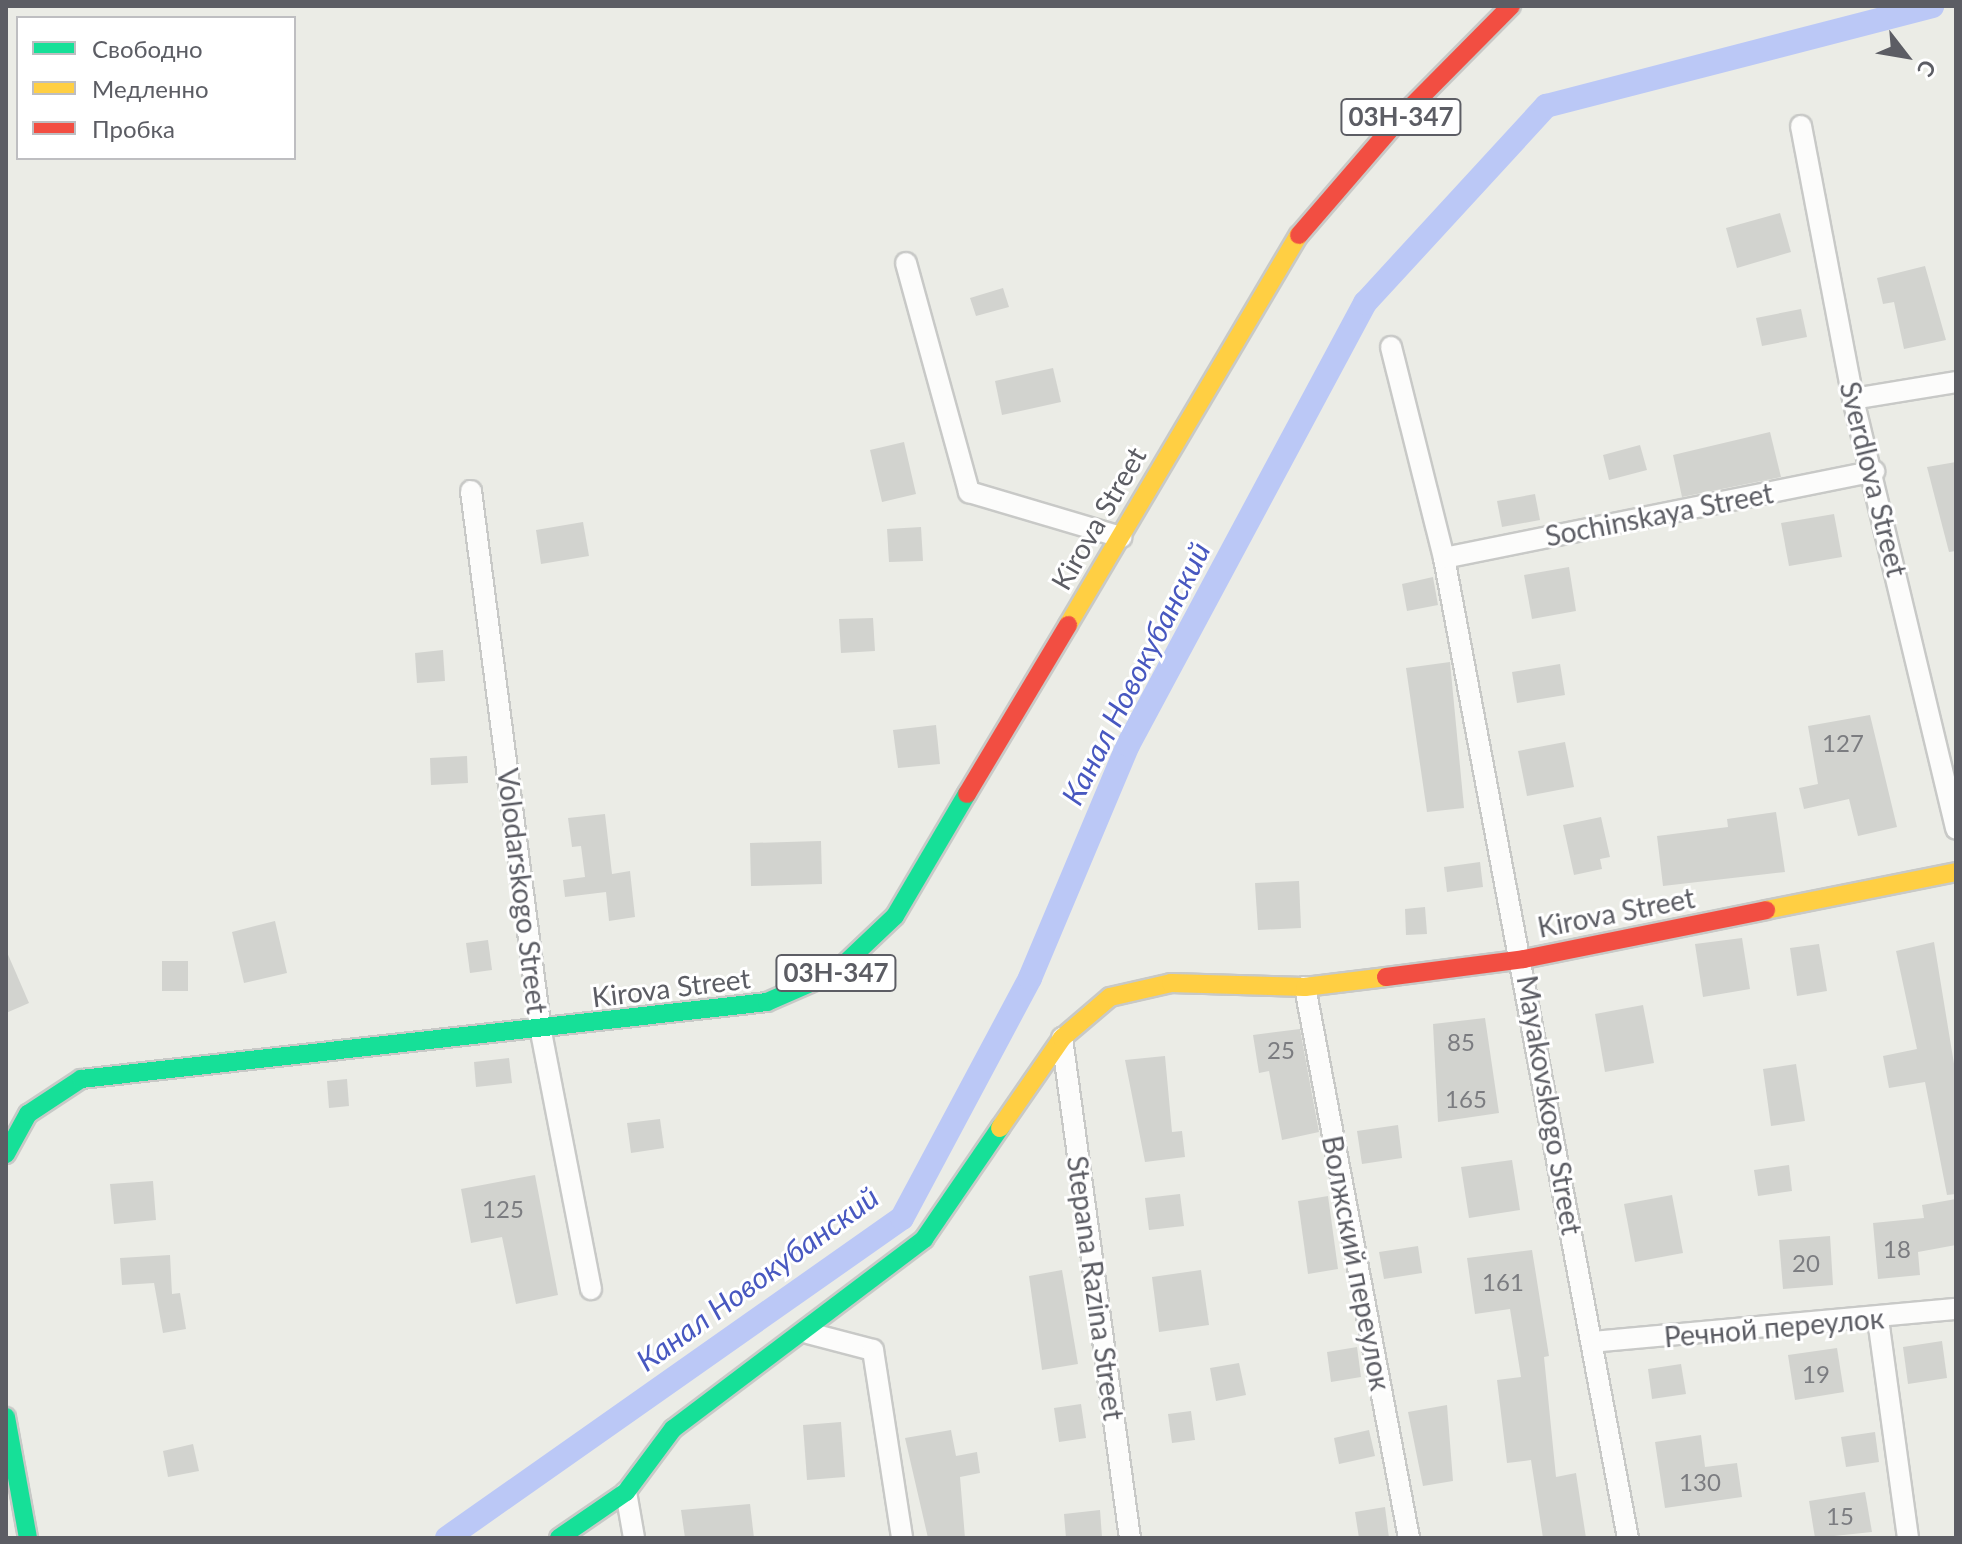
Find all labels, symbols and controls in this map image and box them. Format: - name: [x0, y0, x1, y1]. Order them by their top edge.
- legend: [16, 16, 296, 160]
- north arrow: [1866, 16, 1946, 96]
- text: Свободно: [92, 34, 203, 63]
- text: С: [1912, 55, 1942, 82]
- text: Медленно: [92, 74, 209, 103]
- road number: 03Н-347: [1339, 95, 1463, 139]
- text: Пробка: [92, 114, 175, 143]
- street label: Sverdlova Street: [1834, 378, 1914, 580]
- street label: Kirova Street: [1044, 441, 1152, 595]
- street label: Sochinskaya Street: [1542, 475, 1776, 553]
- water label: Канал Новокубанский: [1053, 536, 1217, 810]
- house number: 127: [1822, 729, 1864, 757]
- street label: Volodarskogo Street: [491, 766, 555, 1016]
- street label: Kirova Street: [1535, 880, 1697, 944]
- road number: 03Н-347: [774, 951, 898, 995]
- street label: Kirova Street: [590, 961, 752, 1013]
- street label: Mayakovskogo Street: [1511, 973, 1589, 1237]
- house number: 85: [1447, 1028, 1475, 1056]
- house number: 25: [1267, 1036, 1295, 1064]
- house number: 165: [1445, 1085, 1487, 1113]
- street label: Волжский переулок: [1316, 1133, 1398, 1393]
- street label: Stepana Razina Street: [1061, 1154, 1131, 1422]
- water label: Канал Новокубанский: [629, 1178, 885, 1378]
- house number: 125: [482, 1195, 524, 1223]
- house number: 18: [1883, 1235, 1911, 1263]
- house number: 20: [1792, 1249, 1820, 1277]
- house number: 161: [1482, 1268, 1524, 1296]
- street label: Речной переулок: [1663, 1301, 1885, 1353]
- house number: 19: [1802, 1360, 1830, 1388]
- house number: 130: [1679, 1468, 1721, 1496]
- house number: 15: [1826, 1502, 1854, 1530]

